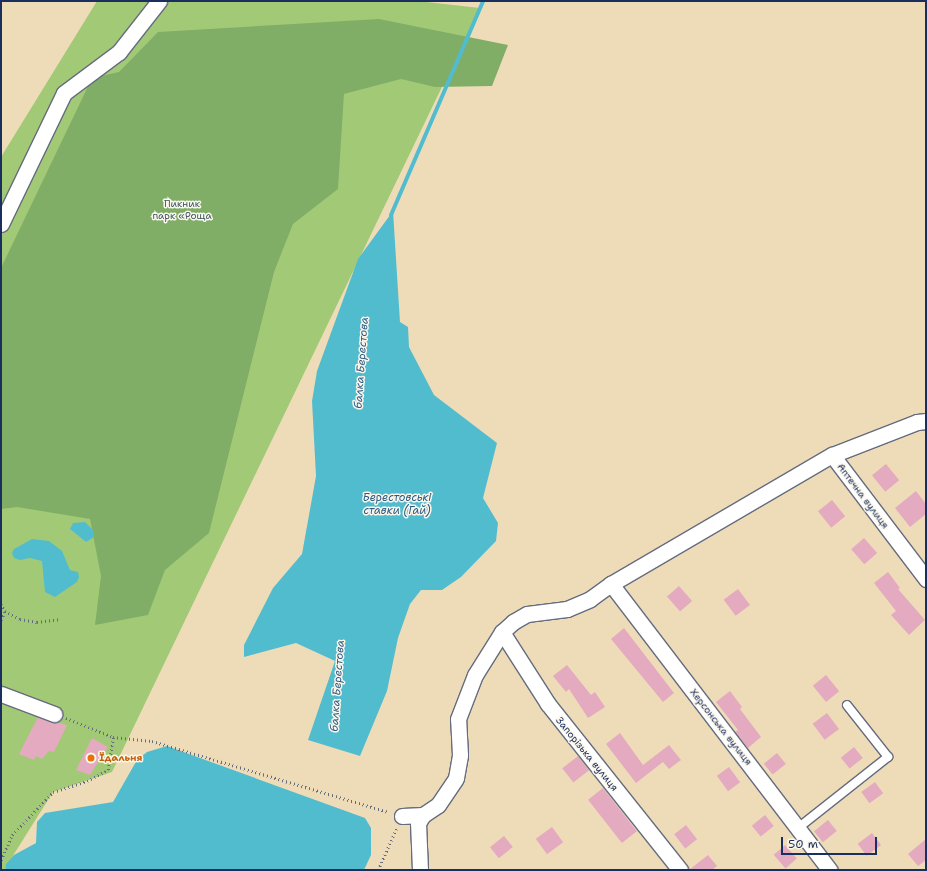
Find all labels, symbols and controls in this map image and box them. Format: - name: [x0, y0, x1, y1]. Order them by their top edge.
- park label: Пикник парк «Роща: [152, 197, 212, 220]
- water label: балка Берестова: [352, 317, 372, 409]
- street label: Аптечна вулиця: [835, 461, 891, 531]
- water label: Берестовські ставки (Гай): [363, 492, 431, 518]
- water label: балка Берестова: [328, 640, 348, 732]
- street label: Херсонська вулиця: [687, 686, 755, 768]
- street label: Запорізька вулиця: [553, 715, 621, 793]
- place label: Їдальня: [99, 752, 142, 764]
- marker: Їдальня: [86, 753, 96, 763]
- scale bar: [783, 829, 879, 855]
- text: 50 m: [788, 836, 818, 852]

